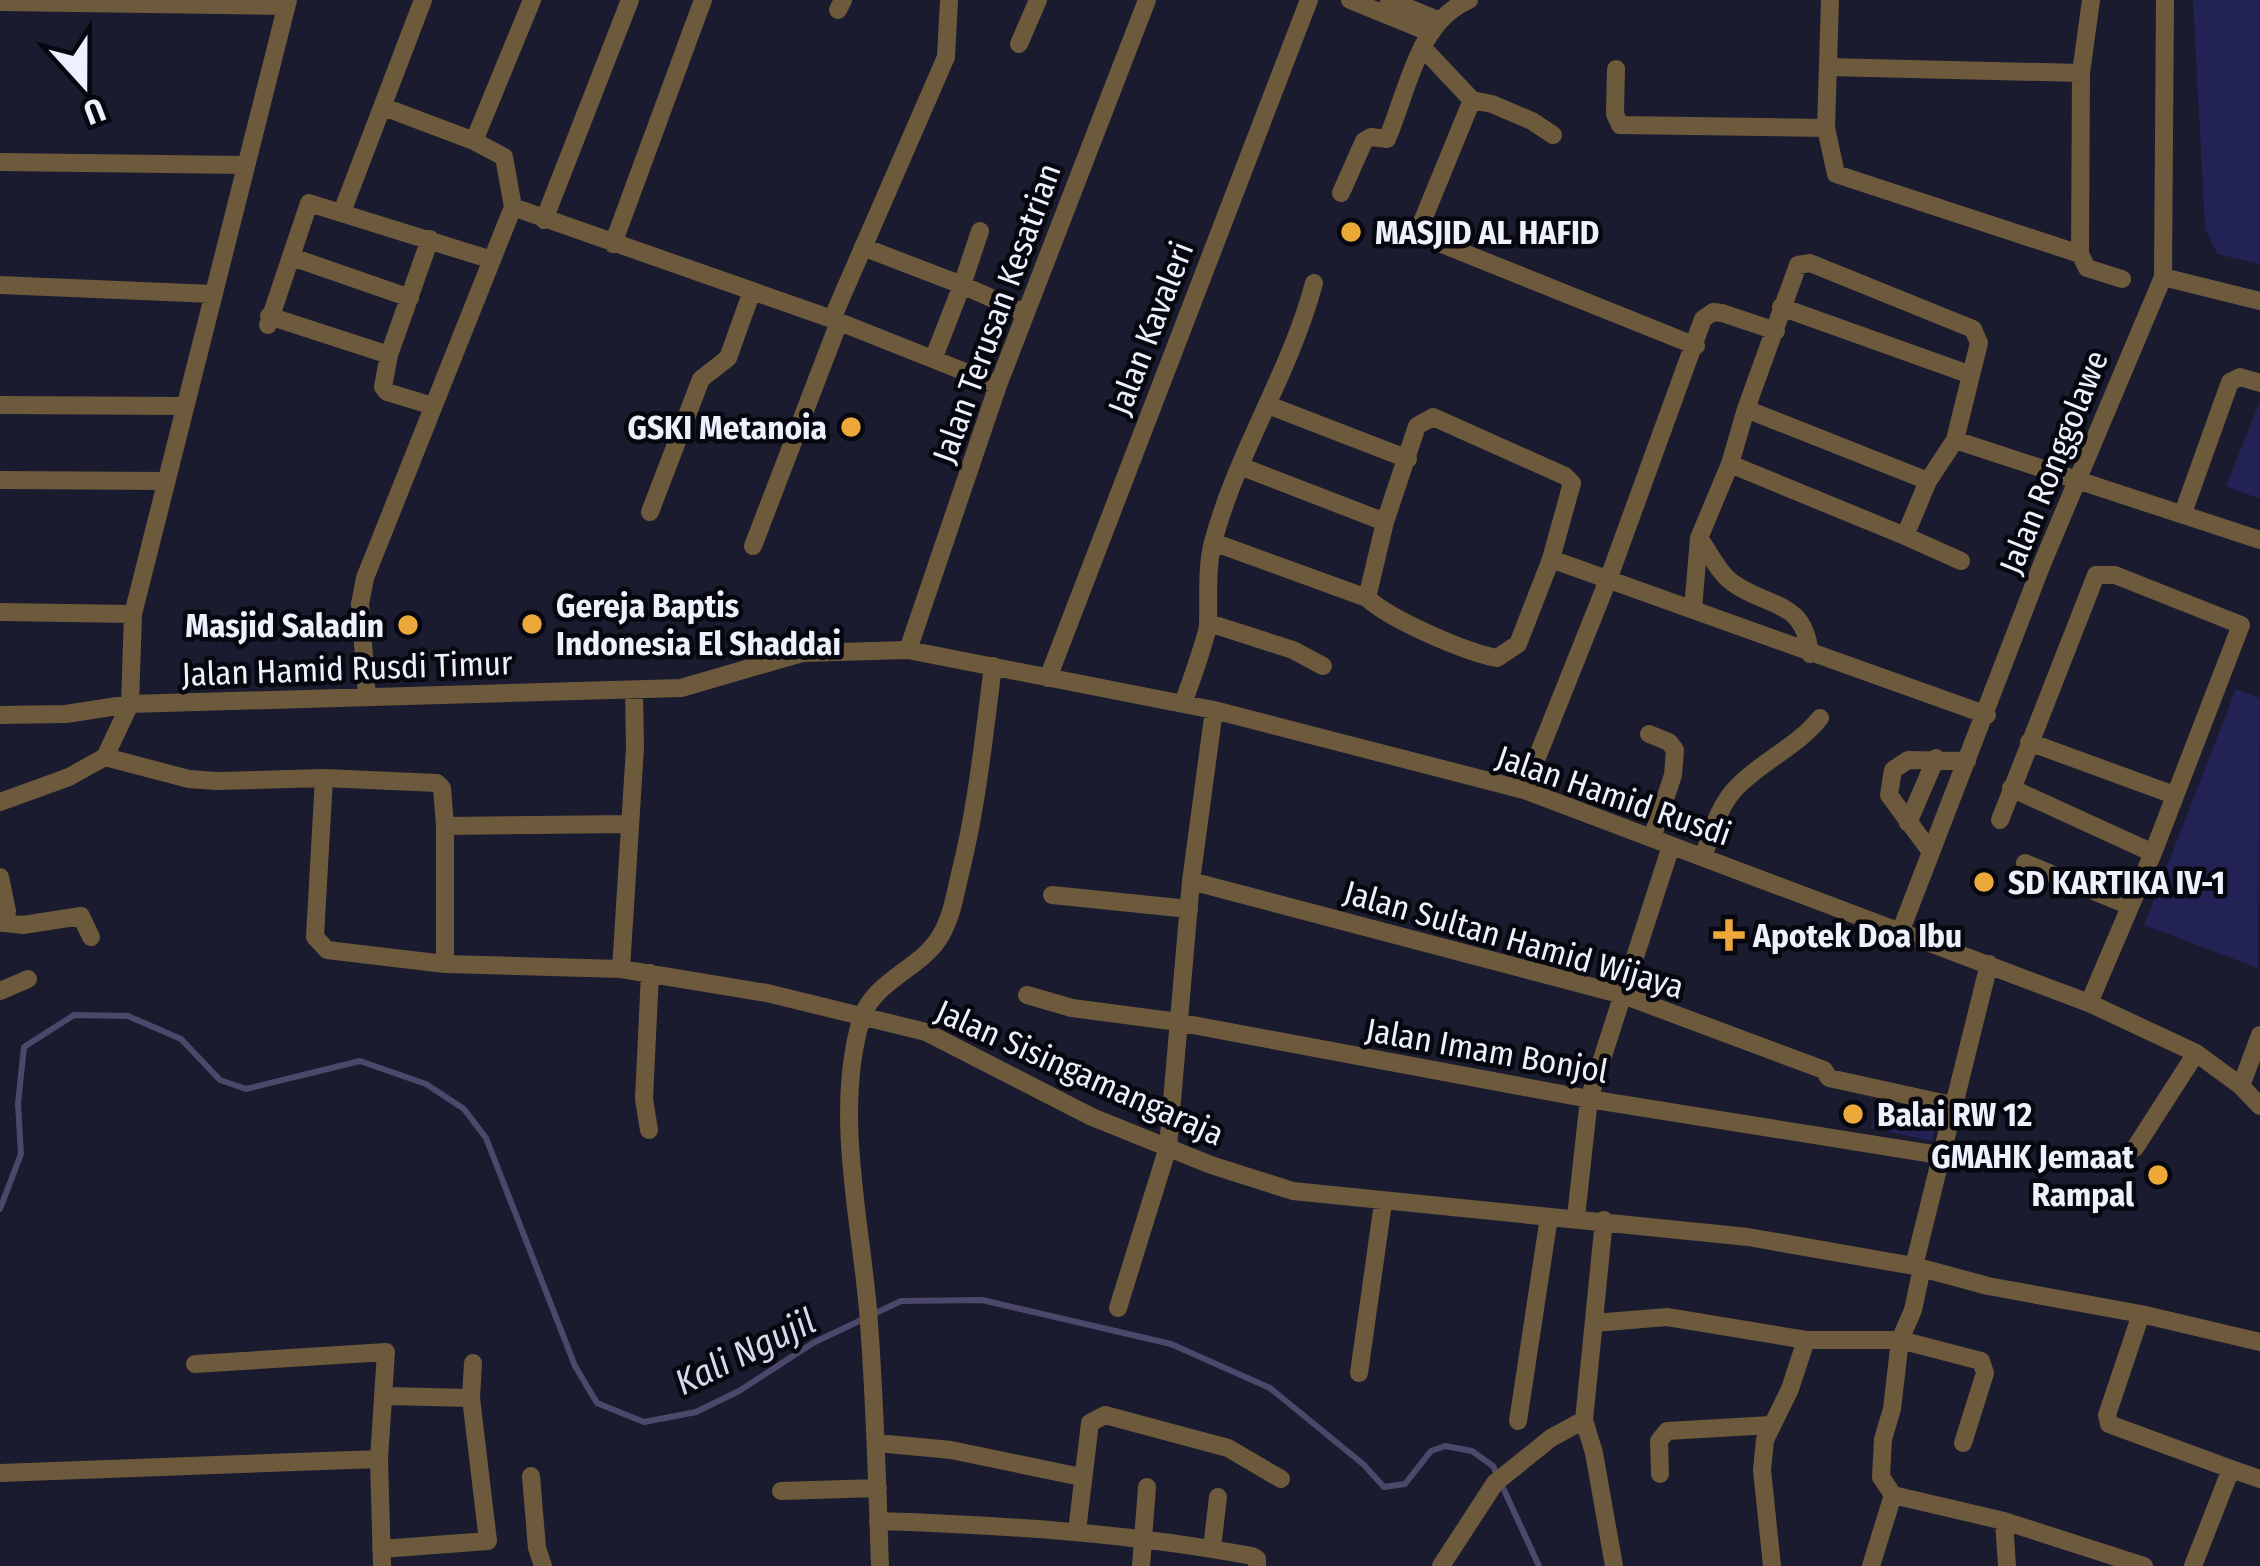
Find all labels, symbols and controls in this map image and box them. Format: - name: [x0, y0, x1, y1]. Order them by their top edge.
- north arrow: [24, 24, 144, 144]
- text: U: [78, 89, 111, 133]
- street label: Jalan Terusan Kesatrian: [924, 158, 1070, 469]
- place label: MASJID AL HAFID: [1375, 213, 1599, 253]
- marker: MASJID AL HAFID: [1338, 219, 1364, 245]
- street label: Jalan Kavaleri: [1100, 236, 1202, 421]
- street label: Jalan Ronggolawe: [1991, 345, 2117, 580]
- place label: GSKI Metanoia: [627, 408, 827, 448]
- marker: GSKI Metanoia: [838, 414, 864, 440]
- place label: Gereja Baptis Indonesia El Shaddai: [556, 586, 841, 664]
- place label: Masjid Saladin: [185, 606, 384, 646]
- marker: Gereja Baptis Indonesia El Shaddai: [519, 611, 545, 637]
- marker: Masjid Saladin: [395, 612, 421, 638]
- street label: Jalan Hamid Rusdi Timur: [181, 643, 514, 695]
- street label: Jalan Hamid Rusdi: [1491, 737, 1736, 855]
- place label: SD KARTIKA IV-1: [2008, 863, 2225, 903]
- marker: SD KARTIKA IV-1: [1971, 869, 1997, 895]
- street label: Jalan Sultan Hamid Wijaya: [1339, 872, 1688, 1008]
- place label: Apotek Doa Ibu: [1752, 916, 1962, 956]
- marker: Apotek Doa Ibu: [1716, 922, 1742, 948]
- street label: Jalan Sisingamangaraja: [929, 991, 1230, 1154]
- street label: Jalan Imam Bonjol: [1363, 1010, 1611, 1092]
- place label: Balai RW 12: [1877, 1095, 2032, 1135]
- marker: Balai RW 12: [1840, 1101, 1866, 1127]
- place label: GMAHK Jemaat Rampal: [1931, 1137, 2135, 1215]
- marker: GMAHK Jemaat Rampal: [2145, 1162, 2171, 1188]
- water label: Kali Ngujil: [668, 1299, 823, 1405]

